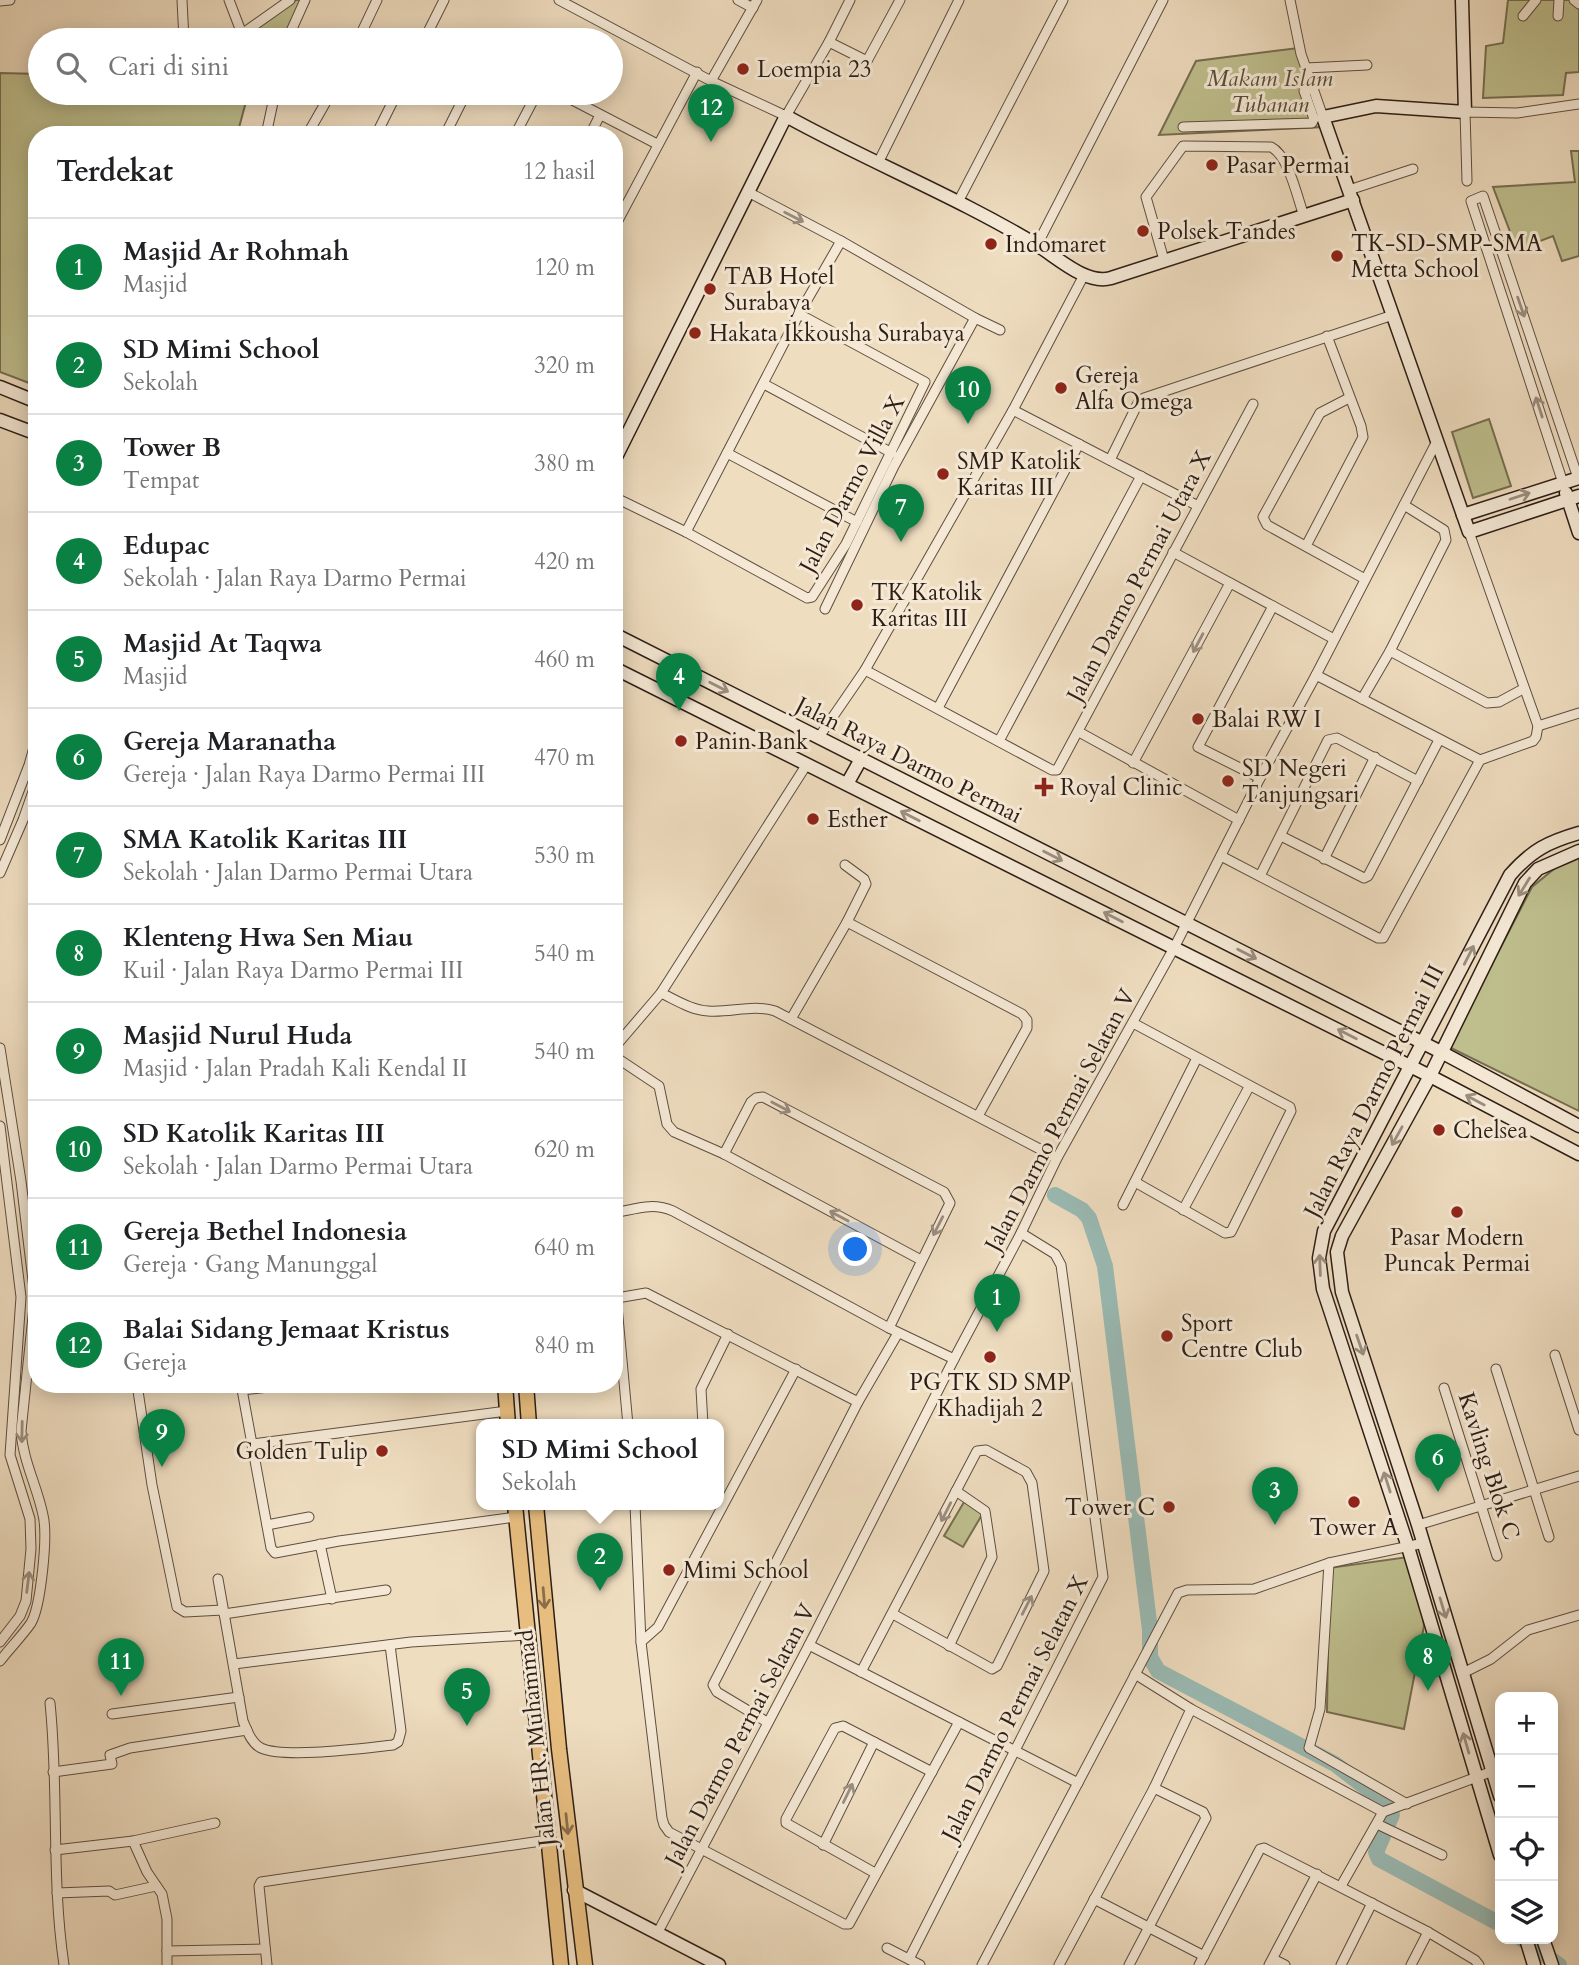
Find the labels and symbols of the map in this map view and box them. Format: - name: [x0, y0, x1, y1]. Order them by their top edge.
- place label: Loempia 23: [757, 54, 872, 85]
- marker: Loempia 23: [735, 61, 751, 77]
- park label: Makam Islam Tubanan: [1207, 63, 1334, 120]
- pin: 12: [688, 84, 734, 142]
- place label: Pasar Permai: [1226, 150, 1350, 181]
- marker: Pasar Permai: [1204, 157, 1220, 173]
- one-way arrow: [783, 211, 804, 224]
- place label: Polsek Tandes: [1157, 216, 1296, 247]
- marker: Polsek Tandes: [1135, 223, 1151, 239]
- place label: TK-SD-SMP-SMA Metta School: [1351, 228, 1543, 285]
- place label: Indomaret: [1005, 229, 1106, 260]
- marker: Indomaret: [983, 236, 999, 252]
- marker: TK-SD-SMP-SMA Metta School: [1329, 248, 1345, 264]
- place label: TAB Hotel Surabaya: [724, 261, 834, 318]
- marker: TAB Hotel Surabaya: [702, 281, 718, 297]
- one-way arrow: [1515, 296, 1528, 318]
- place label: Hakata Ikkousha Surabaya: [709, 318, 965, 349]
- marker: Hakata Ikkousha Surabaya: [687, 325, 703, 341]
- place label: Gereja Alfa Omega: [1075, 360, 1193, 417]
- pin: 10: [945, 366, 991, 424]
- marker: Gereja Alfa Omega: [1053, 380, 1069, 396]
- street label: Jalan Darmo Villa X: [791, 389, 912, 581]
- one-way arrow: [1531, 397, 1544, 419]
- street label: Jalan Darmo Permai Utara X: [1058, 444, 1219, 710]
- place label: SMP Katolik Karitas III: [957, 446, 1082, 503]
- marker: SMP Katolik Karitas III: [935, 466, 951, 482]
- pin: 7: [878, 484, 924, 542]
- one-way arrow: [1509, 489, 1531, 502]
- place label: TK Katolik Karitas III: [871, 577, 983, 634]
- marker: TK Katolik Karitas III: [849, 597, 865, 613]
- one-way arrow: [1191, 632, 1204, 653]
- pin: 4: [656, 653, 702, 711]
- one-way arrow: [708, 680, 729, 694]
- street label: Jalan Raya Darmo Permai: [788, 688, 1028, 831]
- place label: Balai RW I: [1212, 704, 1321, 735]
- marker: Balai RW I: [1190, 711, 1206, 727]
- place label: Panin Bank: [695, 726, 809, 757]
- marker: Panin Bank: [673, 733, 689, 749]
- place label: SD Negeri Tanjungsari: [1242, 753, 1359, 810]
- place label: Royal Clinic: [1060, 772, 1182, 803]
- marker: SD Negeri Tanjungsari: [1220, 773, 1236, 789]
- marker: Royal Clinic: [1034, 777, 1054, 797]
- place label: Esther: [827, 804, 888, 835]
- one-way arrow: [900, 808, 920, 822]
- marker: Esther: [805, 811, 821, 827]
- one-way arrow: [1042, 849, 1063, 863]
- one-way arrow: [1517, 877, 1531, 897]
- one-way arrow: [1103, 910, 1124, 924]
- one-way arrow: [1462, 945, 1476, 966]
- one-way arrow: [1236, 947, 1257, 961]
- street label: Jalan Raya Darmo Permai III: [1295, 959, 1451, 1225]
- street label: Jalan Darmo Permai Selatan V: [976, 983, 1143, 1259]
- one-way arrow: [1337, 1027, 1358, 1041]
- one-way arrow: [1465, 1092, 1486, 1106]
- one-way arrow: [770, 1101, 791, 1114]
- place label: Chelsea: [1453, 1115, 1528, 1146]
- marker: Chelsea: [1431, 1122, 1447, 1138]
- one-way arrow: [1390, 1125, 1404, 1145]
- marker: Pasar Modern Puncak Permai: [1449, 1204, 1465, 1220]
- one-way arrow: [829, 1209, 850, 1222]
- one-way arrow: [931, 1215, 945, 1236]
- place label: Pasar Modern Puncak Permai: [1384, 1222, 1530, 1279]
- your location: [838, 1232, 872, 1266]
- one-way arrow: [1314, 1254, 1327, 1277]
- pin: 1: [974, 1274, 1020, 1332]
- place label: Sport Centre Club: [1181, 1308, 1303, 1365]
- marker: Sport Centre Club: [1159, 1328, 1175, 1344]
- one-way arrow: [1354, 1334, 1367, 1356]
- marker: PG TK SD SMP Khadijah 2: [982, 1349, 998, 1365]
- place label: PG TK SD SMP Khadijah 2: [909, 1367, 1071, 1424]
- street label: Kavling Blok C: [1451, 1388, 1527, 1544]
- pin: 9: [139, 1409, 185, 1467]
- one-way arrow: [15, 1420, 29, 1443]
- pin: 6: [1415, 1434, 1461, 1492]
- place label: Golden Tulip: [236, 1436, 368, 1467]
- marker: Golden Tulip: [374, 1443, 390, 1459]
- pin: 3: [1252, 1467, 1298, 1525]
- one-way arrow: [1380, 1471, 1393, 1493]
- place label: Tower C: [1065, 1492, 1155, 1523]
- marker: Tower A: [1346, 1494, 1362, 1510]
- marker: Tower C: [1161, 1499, 1177, 1515]
- one-way arrow: [938, 1501, 952, 1522]
- place label: Tower A: [1309, 1512, 1399, 1543]
- pin: 2: [577, 1533, 623, 1591]
- place label: Mimi School: [683, 1555, 809, 1586]
- marker: Mimi School: [661, 1562, 677, 1578]
- street label: Jalan Darmo Permai Selatan X: [933, 1569, 1096, 1849]
- one-way arrow: [22, 1571, 35, 1594]
- one-way arrow: [538, 1586, 551, 1608]
- one-way arrow: [1021, 1595, 1035, 1616]
- one-way arrow: [1438, 1597, 1451, 1619]
- street label: Jalan Darmo Permai Selatan V: [656, 1598, 823, 1874]
- street label: Jalan HR. Muhammad: [509, 1627, 563, 1851]
- pin: 8: [1405, 1633, 1451, 1691]
- pin: 11: [98, 1638, 144, 1696]
- pin: 5: [444, 1668, 490, 1726]
- one-way arrow: [1458, 1733, 1471, 1755]
- one-way arrow: [842, 1783, 855, 1804]
- one-way arrow: [561, 1812, 574, 1835]

